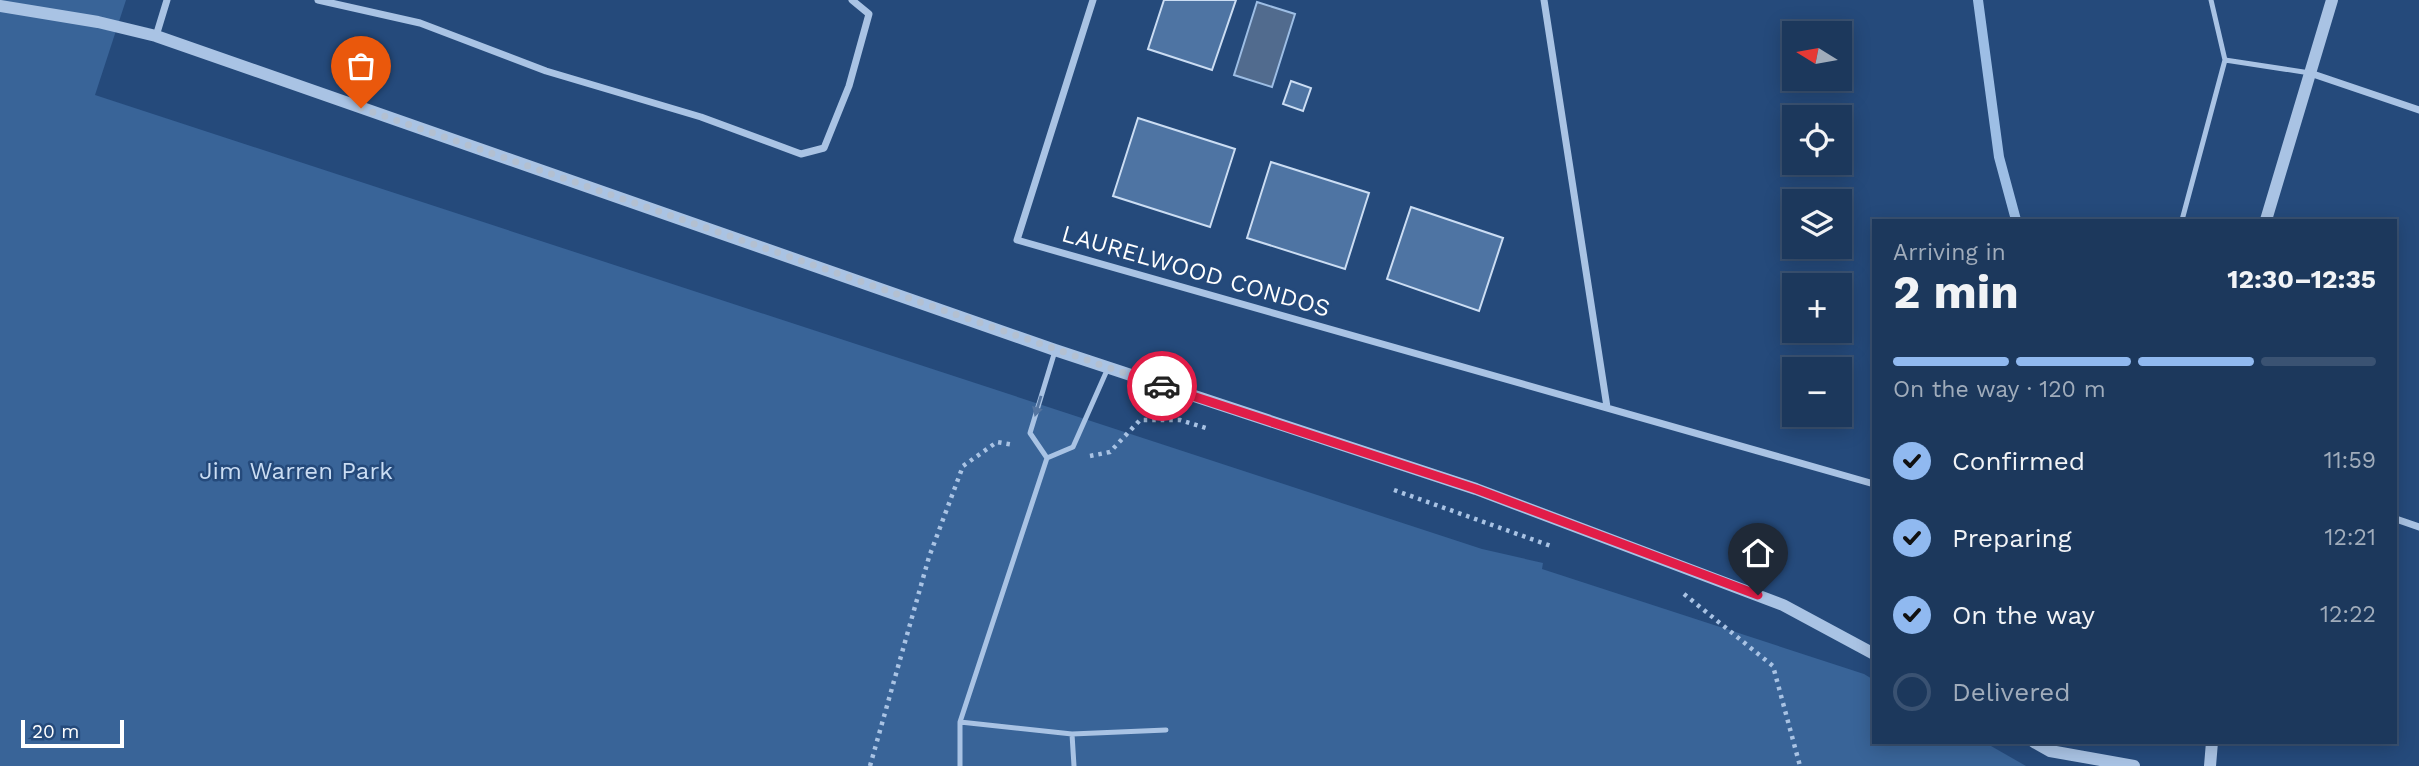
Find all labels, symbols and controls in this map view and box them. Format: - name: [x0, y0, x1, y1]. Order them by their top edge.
- north arrow: [1782, 21, 1852, 91]
- map controls: [1782, 21, 1852, 427]
- pin: [331, 36, 391, 108]
- icon: bag: [342, 47, 380, 85]
- button: locate: [1782, 105, 1852, 175]
- button: layers: [1782, 189, 1852, 259]
- street label: LAURELWOOD CONDOS: [1059, 219, 1333, 323]
- text: Arriving in: [1893, 239, 2006, 266]
- text: 12:30–12:35: [2227, 264, 2376, 294]
- text: 2 min: [1893, 265, 2019, 319]
- button: +: [1782, 273, 1852, 343]
- courier: [1127, 351, 1197, 421]
- button: −: [1782, 357, 1852, 427]
- icon: car: [1143, 367, 1181, 405]
- text: On the way · 120 m: [1893, 376, 2106, 403]
- one-way arrow: [1033, 396, 1043, 417]
- icon: check: [1893, 442, 1931, 480]
- text: Confirmed: [1952, 446, 2085, 476]
- text: 11:59: [2324, 447, 2376, 474]
- park label: Jim Warren Park: [199, 457, 393, 485]
- icon: check: [1893, 519, 1931, 557]
- pin: [1728, 523, 1788, 595]
- text: Preparing: [1952, 523, 2072, 553]
- text: 12:21: [2324, 524, 2376, 551]
- icon: home: [1739, 534, 1777, 572]
- icon: check: [1893, 596, 1931, 634]
- text: On the way: [1952, 600, 2095, 630]
- text: 12:22: [2320, 601, 2376, 628]
- text: Delivered: [1952, 677, 2071, 707]
- scale bar: [21, 717, 124, 749]
- text: 20 m: [32, 720, 79, 743]

